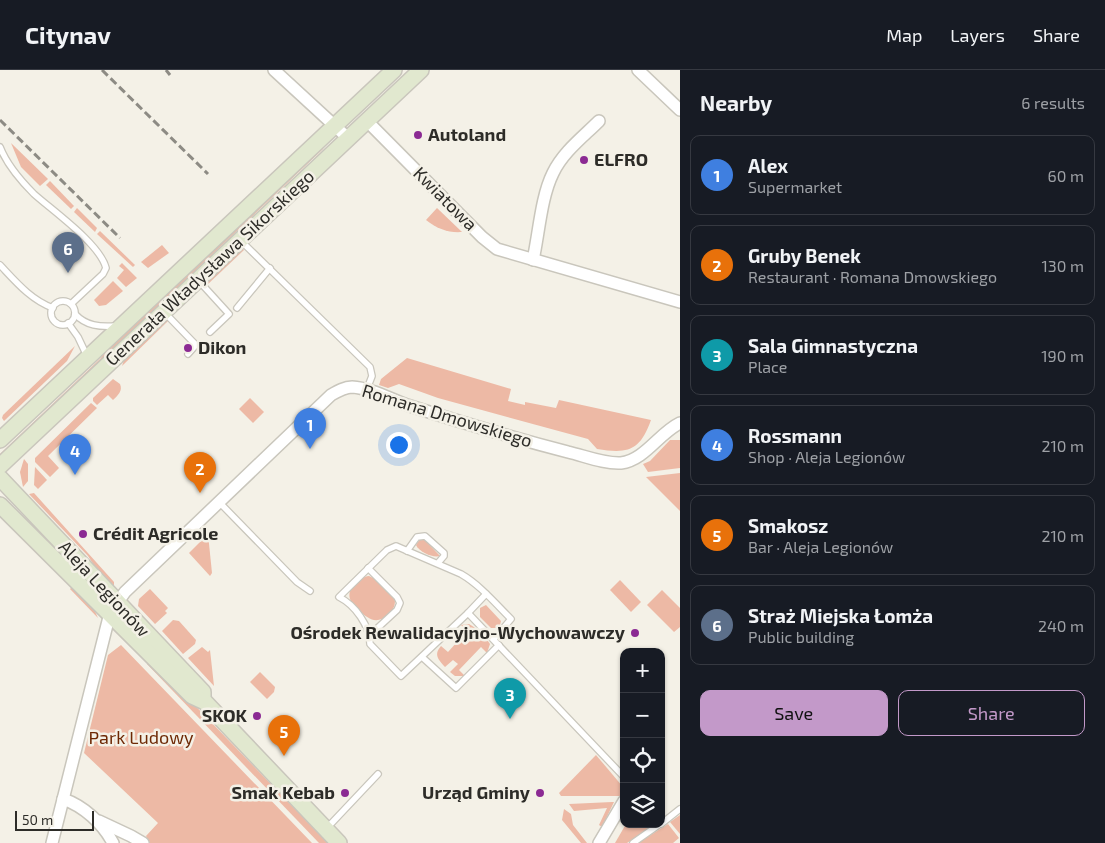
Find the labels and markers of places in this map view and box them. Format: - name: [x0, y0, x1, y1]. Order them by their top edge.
- place label: Autoland: [428, 123, 506, 145]
- marker: Autoland: [412, 129, 424, 141]
- place label: ELFRO: [594, 148, 648, 170]
- marker: ELFRO: [578, 154, 590, 166]
- pin: 6: [52, 232, 84, 273]
- place label: Dikon: [198, 336, 246, 358]
- marker: Dikon: [182, 342, 194, 354]
- pin: 1: [294, 408, 326, 449]
- pin: 4: [59, 434, 91, 475]
- pin: 2: [184, 452, 216, 493]
- place label: Crédit Agricole: [93, 522, 218, 544]
- marker: Crédit Agricole: [77, 528, 89, 540]
- place label: Ośrodek Rewalidacyjno-Wychowawczy: [290, 621, 626, 643]
- marker: Ośrodek Rewalidacyjno-Wychowawczy: [629, 627, 641, 639]
- pin: 3: [494, 678, 526, 719]
- place label: SKOK: [202, 704, 248, 726]
- marker: SKOK: [251, 710, 263, 722]
- pin: 5: [268, 715, 300, 756]
- place label: Smak Kebab: [232, 781, 335, 803]
- place label: Urząd Gminy: [422, 781, 531, 803]
- marker: Smak Kebab: [339, 787, 351, 799]
- marker: Urząd Gminy: [534, 787, 546, 799]

